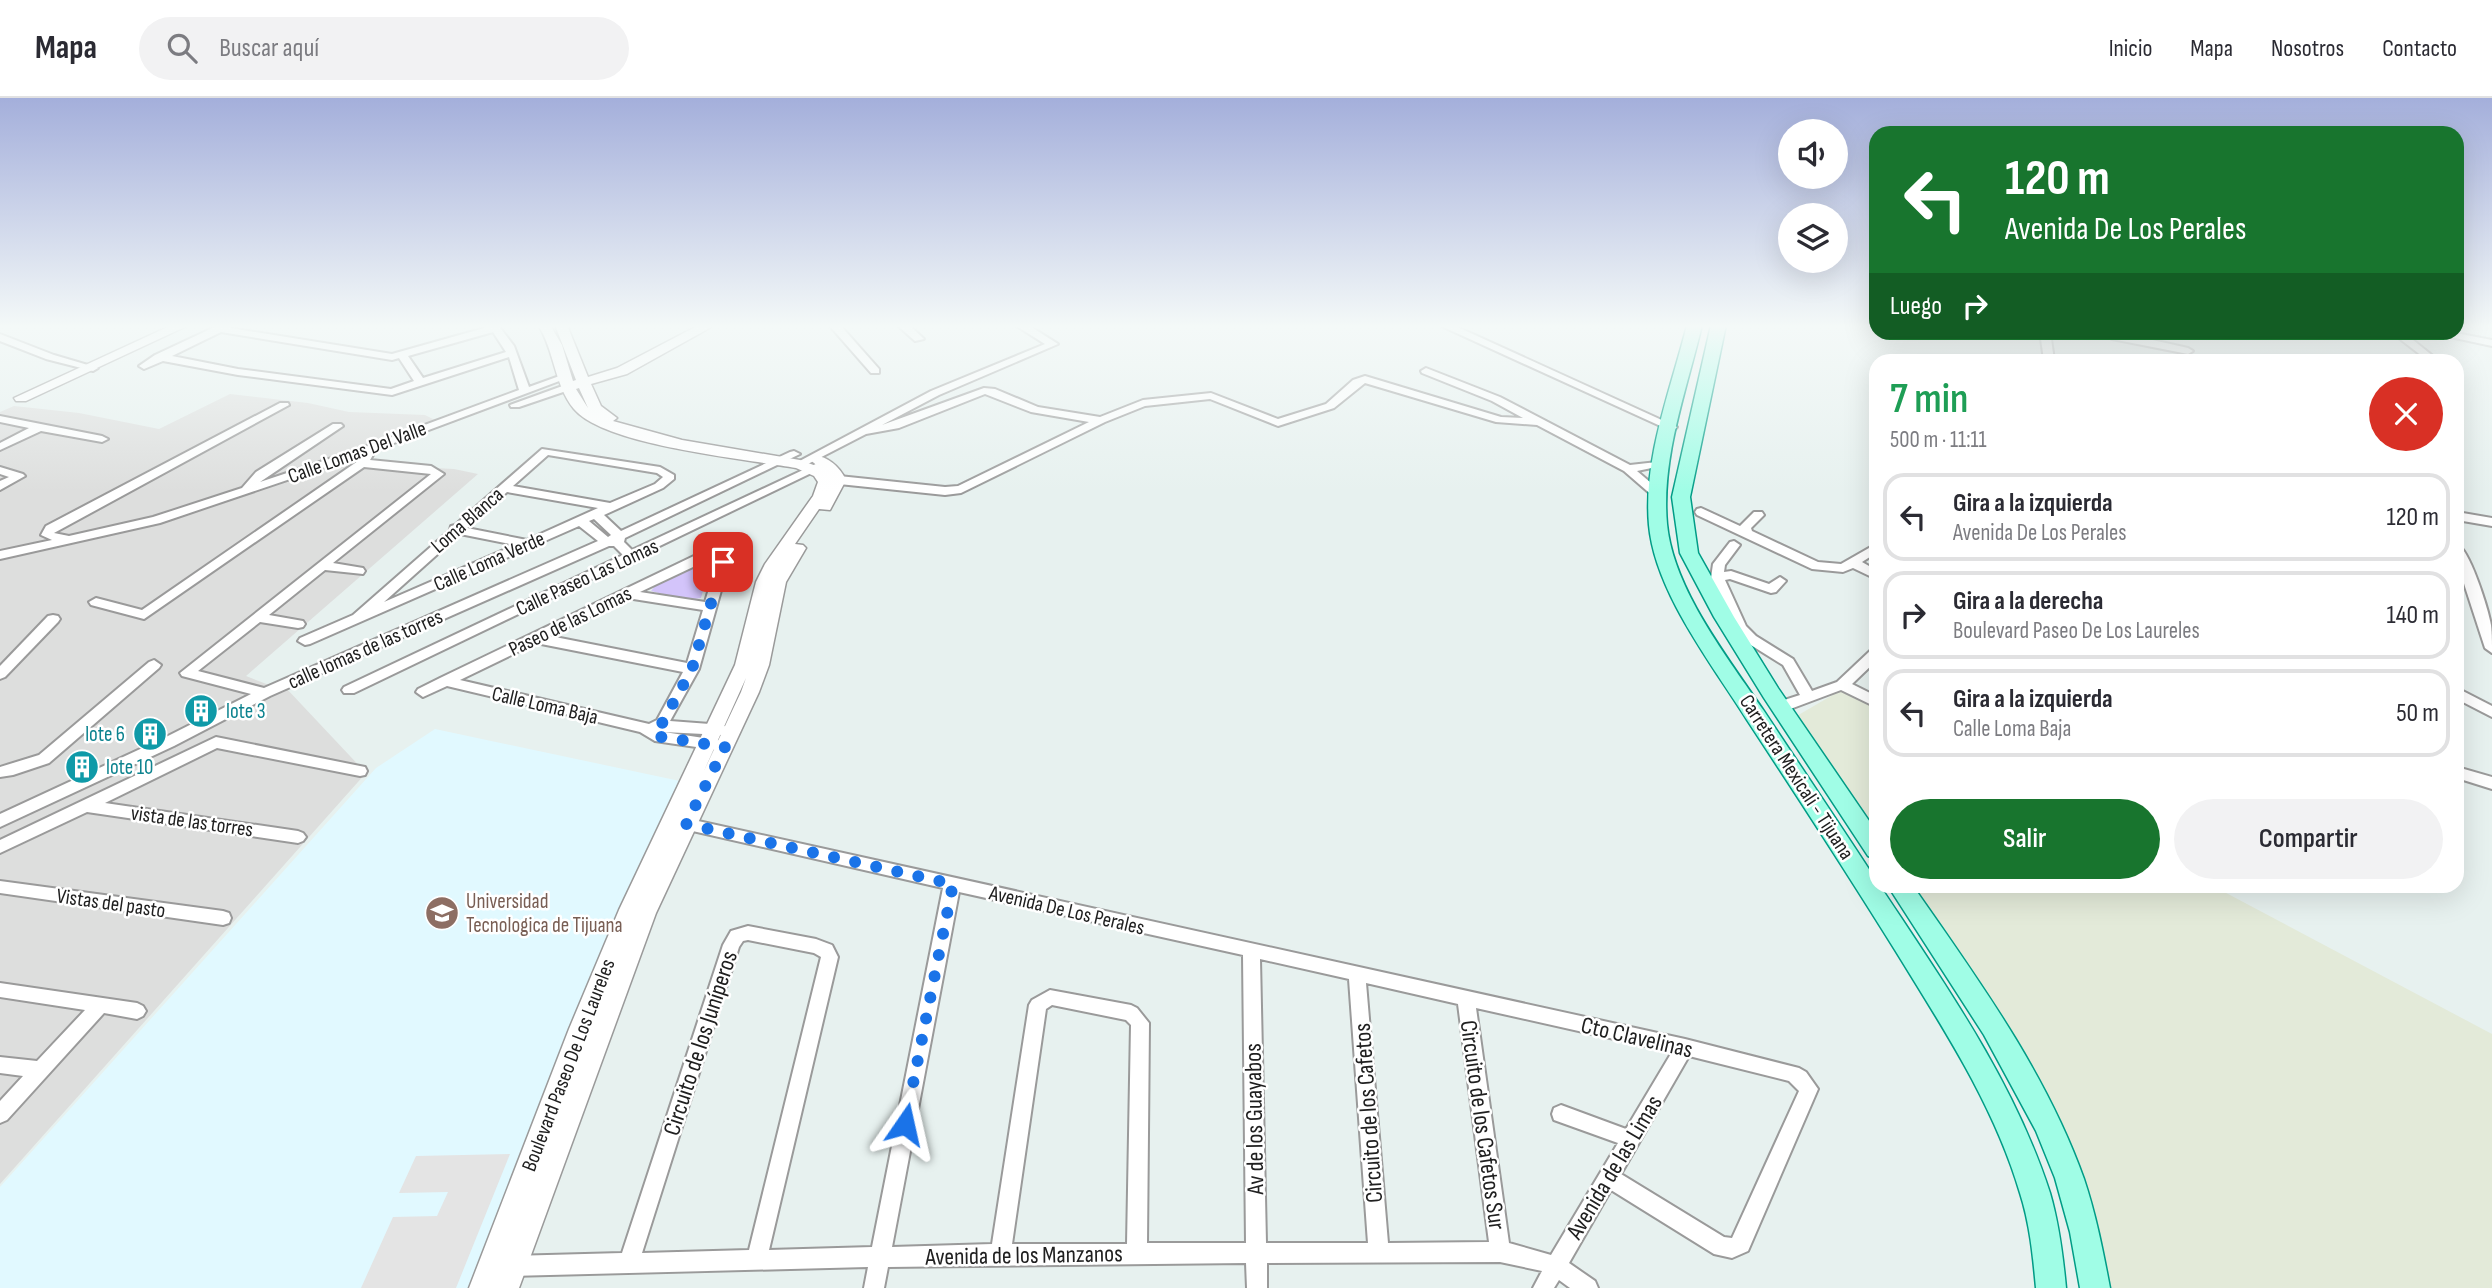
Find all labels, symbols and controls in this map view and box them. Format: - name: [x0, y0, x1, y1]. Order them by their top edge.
- search box: [139, 17, 629, 80]
- text: Mapa: [35, 28, 97, 68]
- icon: search: [163, 29, 201, 67]
- text: Buscar aquí: [219, 33, 319, 64]
- text: Inicio: [2109, 34, 2152, 63]
- text: Mapa: [2190, 34, 2233, 63]
- text: Nosotros: [2271, 34, 2344, 63]
- text: Contacto: [2382, 34, 2457, 63]
- map controls: [1778, 119, 1848, 273]
- button: sound: [1778, 119, 1848, 189]
- text: 120 m: [2005, 150, 2110, 209]
- icon: left: [1890, 154, 1981, 245]
- button: layers: [1778, 203, 1848, 273]
- text: Avenida De Los Perales: [2005, 210, 2246, 249]
- icon: right: [1956, 287, 1994, 325]
- text: Luego: [1890, 291, 1942, 322]
- text: 7 min: [1890, 374, 1968, 425]
- button: close: [2369, 377, 2443, 451]
- street label: Calle Lomas Del Valle: [285, 416, 430, 489]
- text: 500 m · 11:11: [1890, 426, 1987, 454]
- street label: Loma Blanca: [426, 482, 509, 559]
- text: Gira a la izquierda: [1953, 488, 2113, 519]
- icon: left: [1894, 498, 1932, 536]
- text: 120 m: [2386, 502, 2439, 533]
- text: Avenida De Los Perales: [1953, 519, 2127, 547]
- street label: Calle Loma Verde: [430, 526, 549, 597]
- pin: [693, 532, 753, 592]
- street label: Calle Paseo Las Lomas: [512, 534, 662, 621]
- icon: arrive: [704, 543, 742, 581]
- street label: Paseo de las Lomas: [505, 581, 636, 662]
- text: Gira a la derecha: [1953, 586, 2103, 617]
- icon: right: [1894, 596, 1932, 634]
- text: 140 m: [2387, 600, 2439, 631]
- street label: calle lomas de las torres: [284, 604, 446, 695]
- text: Boulevard Paseo De Los Laureles: [1953, 617, 2200, 645]
- street label: Calle Loma Baja: [489, 681, 600, 730]
- text: Gira a la izquierda: [1953, 684, 2113, 715]
- street label: Carretera Mexicali - Tijuana: [1734, 690, 1859, 864]
- building icon: lote 3: [182, 692, 220, 730]
- icon: left: [1894, 694, 1932, 732]
- text: 50 m: [2396, 698, 2439, 729]
- place label: lote 3: [226, 699, 265, 724]
- building icon: lote 6: [131, 715, 169, 753]
- text: Calle Loma Baja: [1953, 715, 2071, 743]
- place label: lote 6: [85, 722, 125, 747]
- building icon: lote 10: [63, 748, 101, 786]
- place label: lote 10: [106, 755, 153, 780]
- button: Salir: [1890, 799, 2160, 879]
- button: Compartir: [2174, 799, 2443, 879]
- street label: vista de las torres: [129, 801, 255, 842]
- street label: Avenida De Los Perales: [986, 880, 1147, 940]
- street label: Vistas del pasto: [55, 883, 167, 924]
- place label: Universidad Tecnologica de Tijuana: [466, 889, 623, 938]
- school or university icon: Universidad Tecnologica de Tijuana: [423, 894, 461, 932]
- street label: Circuito de los Juníperos: [657, 947, 744, 1139]
- street label: Boulevard Paseo De Los Laureles: [516, 956, 621, 1175]
- street label: Cto Clavelinas: [1578, 1011, 1696, 1064]
- street label: Circuito de los Cafetos Sur: [1453, 1019, 1512, 1232]
- street label: Circuito de los Cafetos: [1348, 1022, 1389, 1204]
- street label: Av de los Guayabos: [1239, 1043, 1270, 1196]
- position arrow: [868, 1087, 942, 1161]
- street label: Avenida de las Limas: [1560, 1090, 1669, 1245]
- street label: Avenida de los Manzanos: [924, 1239, 1123, 1272]

